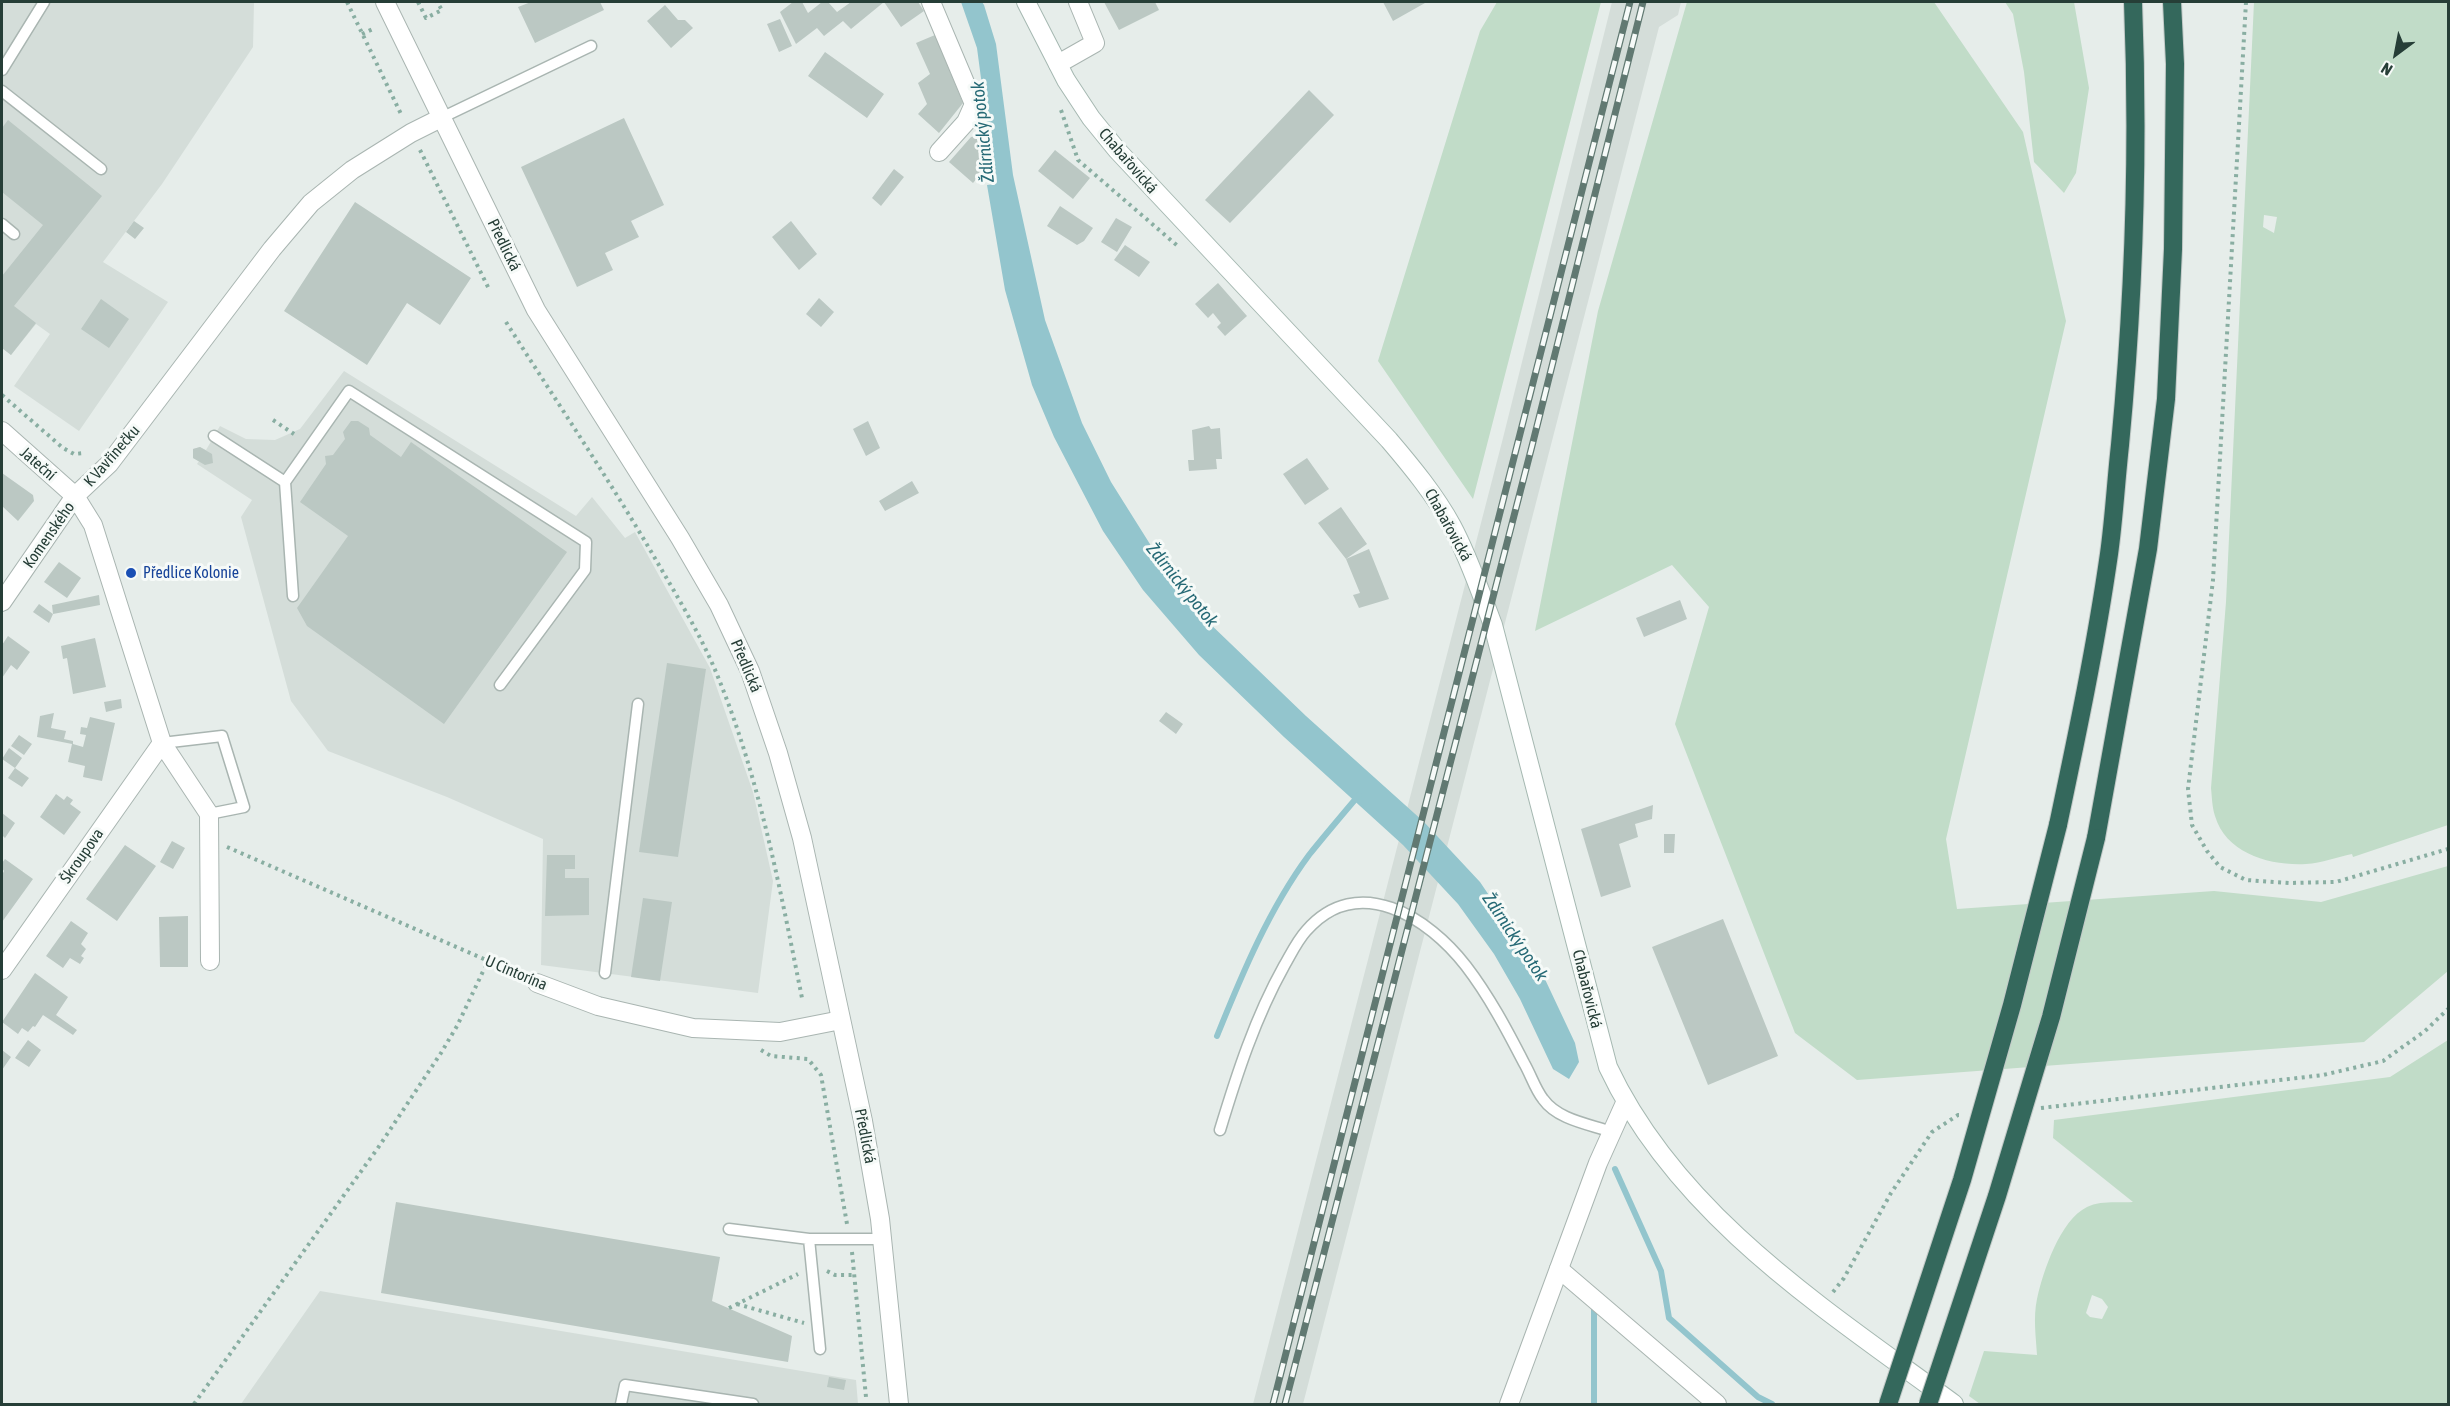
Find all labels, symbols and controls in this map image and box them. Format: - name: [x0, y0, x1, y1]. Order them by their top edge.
- north arrow: [2366, 24, 2426, 84]
- text: N: [2378, 59, 2395, 79]
- water label: Ždírnický potok: [967, 80, 999, 184]
- street label: Chabařovická: [1094, 124, 1162, 198]
- street label: Předlická: [483, 216, 525, 274]
- street label: K Vavřinečku: [80, 421, 144, 491]
- street label: Jateční: [16, 443, 60, 485]
- street label: Chabařovická: [1420, 485, 1476, 565]
- street label: Komenského: [19, 498, 79, 572]
- water label: Ždírnický potok: [1142, 539, 1222, 631]
- place label: Předlice Kolonie: [143, 563, 239, 583]
- marker: Předlice Kolonie: [124, 566, 138, 580]
- street label: Předlická: [726, 637, 766, 695]
- street label: Škroupova: [56, 825, 108, 887]
- water label: Ždírnický potok: [1478, 889, 1552, 985]
- street label: Chabařovická: [1568, 948, 1606, 1030]
- street label: U Cintorína: [482, 951, 550, 995]
- street label: Předlická: [850, 1107, 880, 1165]

